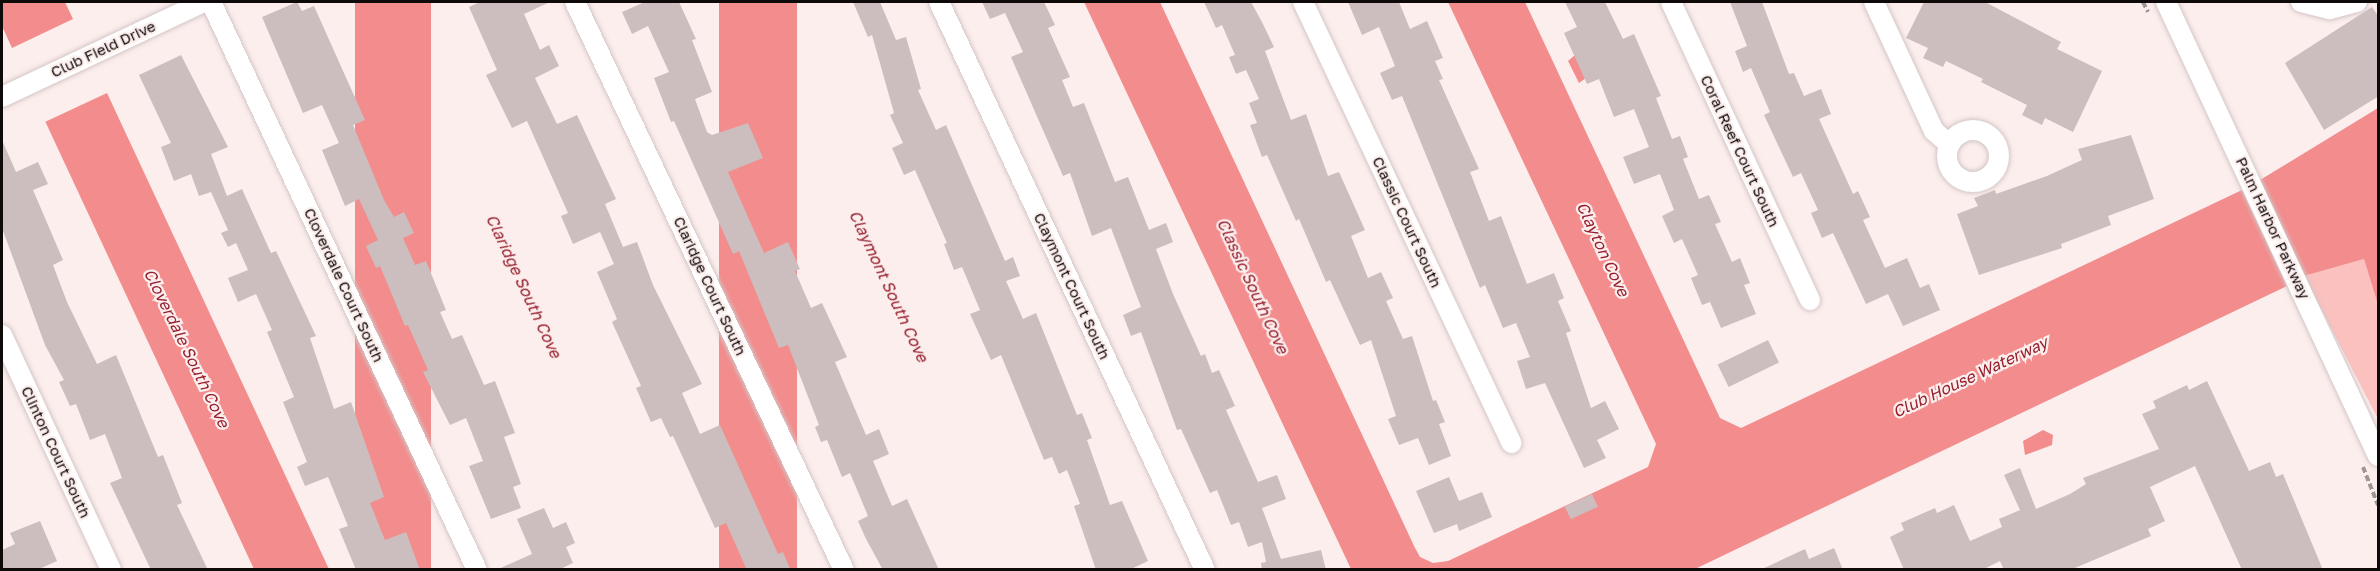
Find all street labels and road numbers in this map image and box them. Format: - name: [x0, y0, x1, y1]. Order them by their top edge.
- street label: Club Field Drive: [48, 17, 158, 81]
- street label: Coral Reef Court South: [1697, 72, 1783, 230]
- street label: Classic Court South: [1369, 154, 1445, 290]
- street label: Palm Harbor Parkway: [2232, 154, 2314, 302]
- street label: Cloverdale Court South: [300, 205, 388, 365]
- street label: Claymont Court South: [1030, 210, 1114, 362]
- street label: Claridge Court South: [670, 214, 750, 358]
- street label: Clinton Court South: [18, 383, 94, 521]

